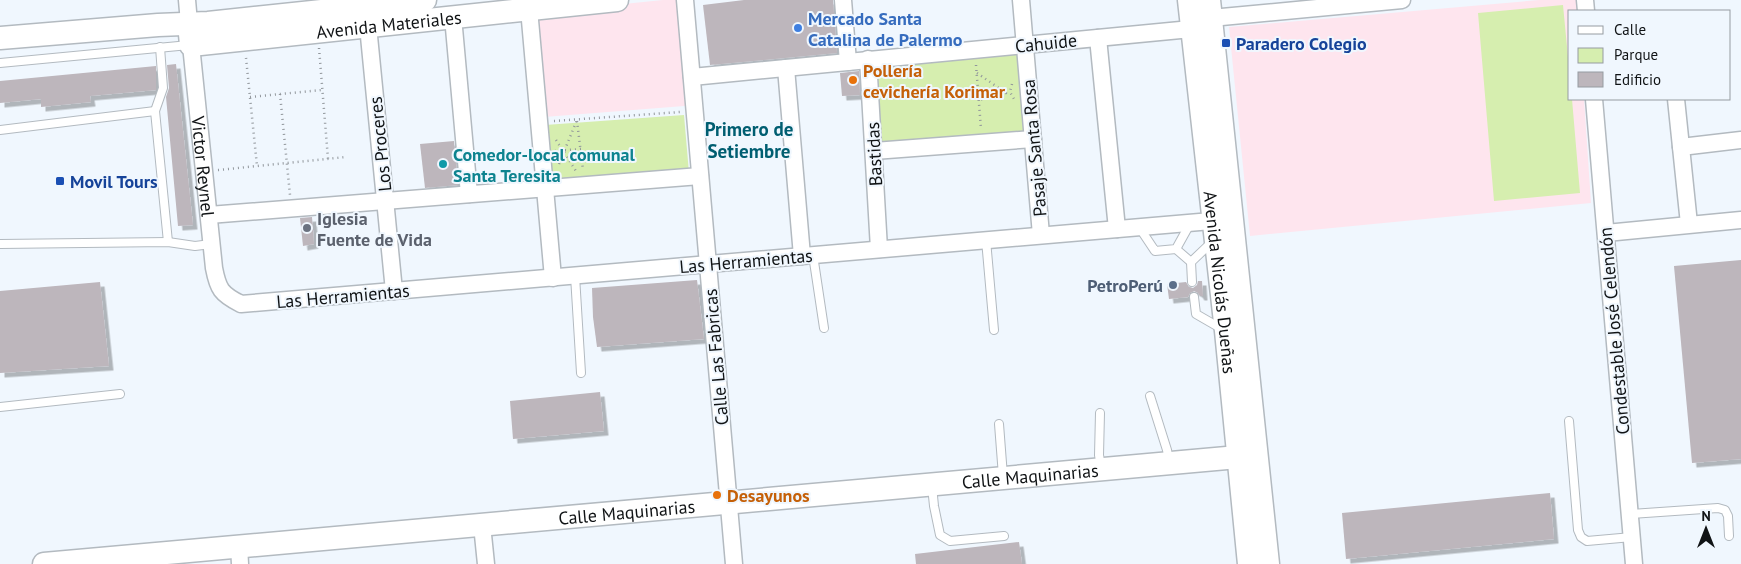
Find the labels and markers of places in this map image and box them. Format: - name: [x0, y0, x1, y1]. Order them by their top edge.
- place label: Mercado Santa Catalina de Palermo: [808, 7, 963, 51]
- marker: Mercado Santa Catalina de Palermo: [792, 22, 804, 34]
- place label: Paradero Colegio: [1236, 32, 1367, 55]
- marker: Paradero Colegio: [1220, 37, 1232, 49]
- place label: Pollería cevichería Korimar: [863, 59, 1006, 103]
- marker: Pollería cevichería Korimar: [847, 74, 859, 86]
- place label: Comedor-local comunal Santa Teresita: [453, 143, 635, 187]
- marker: Comedor-local comunal Santa Teresita: [437, 158, 449, 170]
- place label: Movil Tours: [70, 170, 158, 193]
- marker: Movil Tours: [54, 175, 66, 187]
- place label: Iglesia Fuente de Vida: [317, 207, 432, 251]
- marker: Iglesia Fuente de Vida: [301, 222, 313, 234]
- place label: PetroPerú: [1087, 274, 1163, 297]
- marker: PetroPerú: [1167, 279, 1179, 291]
- place label: Desayunos: [727, 484, 810, 507]
- marker: Desayunos: [711, 489, 723, 501]

